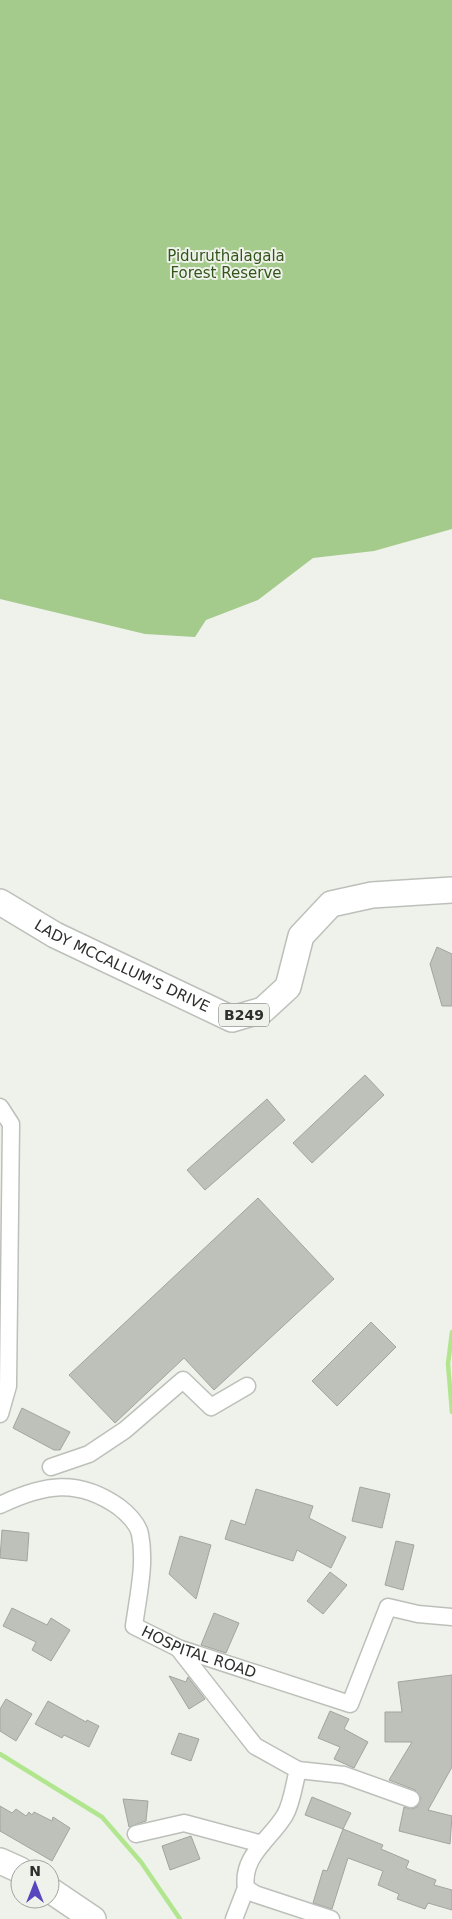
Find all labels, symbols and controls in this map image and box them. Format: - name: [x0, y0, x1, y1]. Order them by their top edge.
- park label: Piduruthalagala Forest Reserve: [167, 247, 285, 282]
- street label: LADY MCCALLUM'S DRIVE: [31, 916, 212, 1016]
- road number: B249: [219, 1004, 269, 1026]
- street label: HOSPITAL ROAD: [139, 1622, 258, 1682]
- north arrow: [10, 1859, 60, 1909]
- text: N: [29, 1863, 41, 1879]

